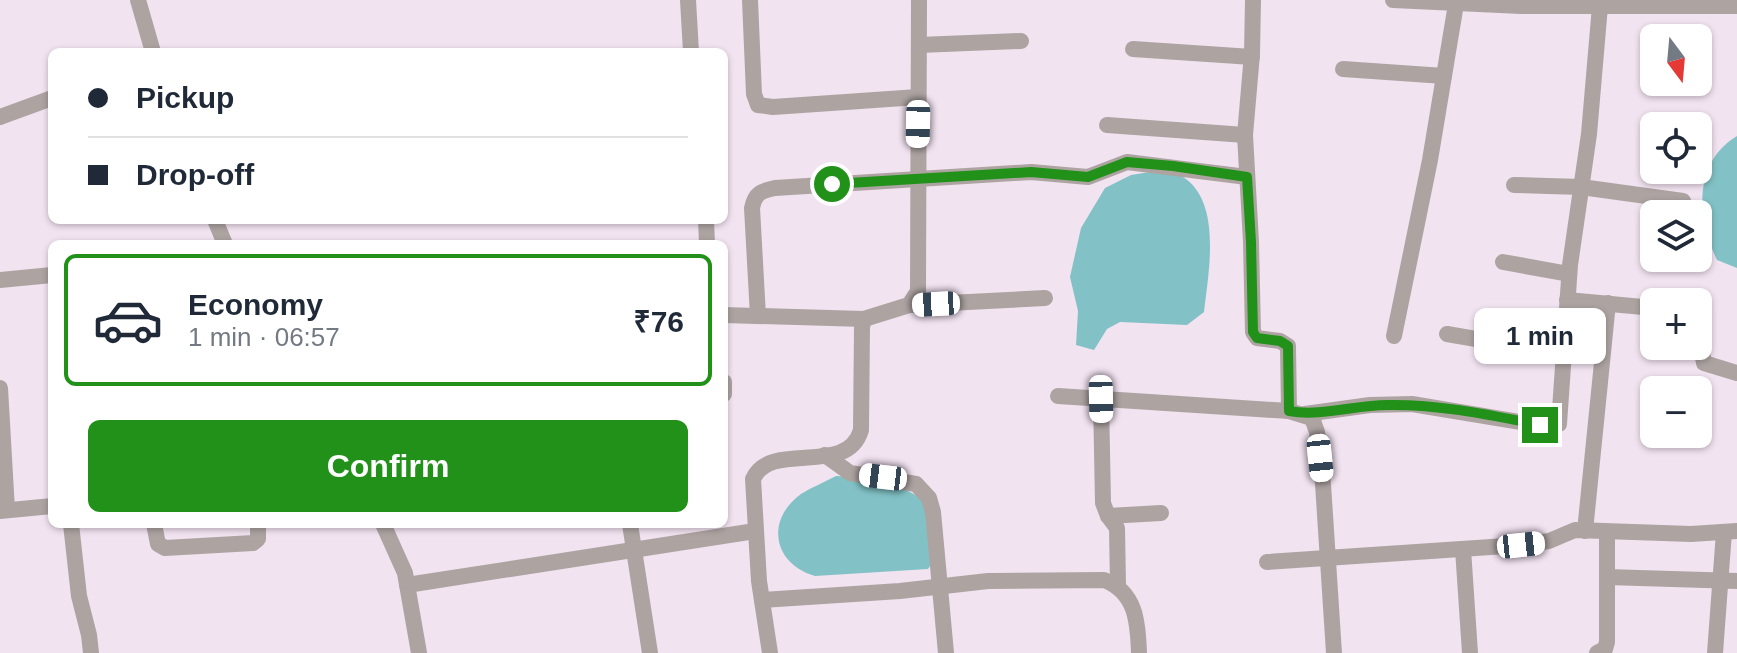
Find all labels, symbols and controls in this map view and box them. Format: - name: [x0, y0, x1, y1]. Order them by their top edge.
- north arrow: [1640, 24, 1712, 96]
- map controls: [1640, 24, 1712, 448]
- text: Pickup: [136, 81, 234, 114]
- car: [906, 100, 930, 148]
- button: locate: [1640, 112, 1712, 184]
- text: Drop-off: [136, 158, 254, 191]
- route start: [814, 166, 850, 202]
- button: layers: [1640, 200, 1712, 272]
- icon: car: [92, 284, 164, 356]
- text: Economy: [188, 288, 323, 321]
- button: +: [1640, 288, 1712, 360]
- car: [911, 291, 961, 317]
- text: ₹76: [633, 305, 684, 338]
- callout: 1 min: [1474, 309, 1606, 365]
- text: 1 min: [1506, 321, 1574, 351]
- text: 1 min · 06:57: [188, 322, 340, 352]
- car: [1089, 375, 1113, 423]
- button: −: [1640, 376, 1712, 448]
- route end: [1522, 407, 1558, 443]
- button: Confirm: [88, 420, 688, 512]
- car: [1306, 433, 1334, 483]
- car: [858, 462, 908, 492]
- car: [1496, 531, 1546, 559]

